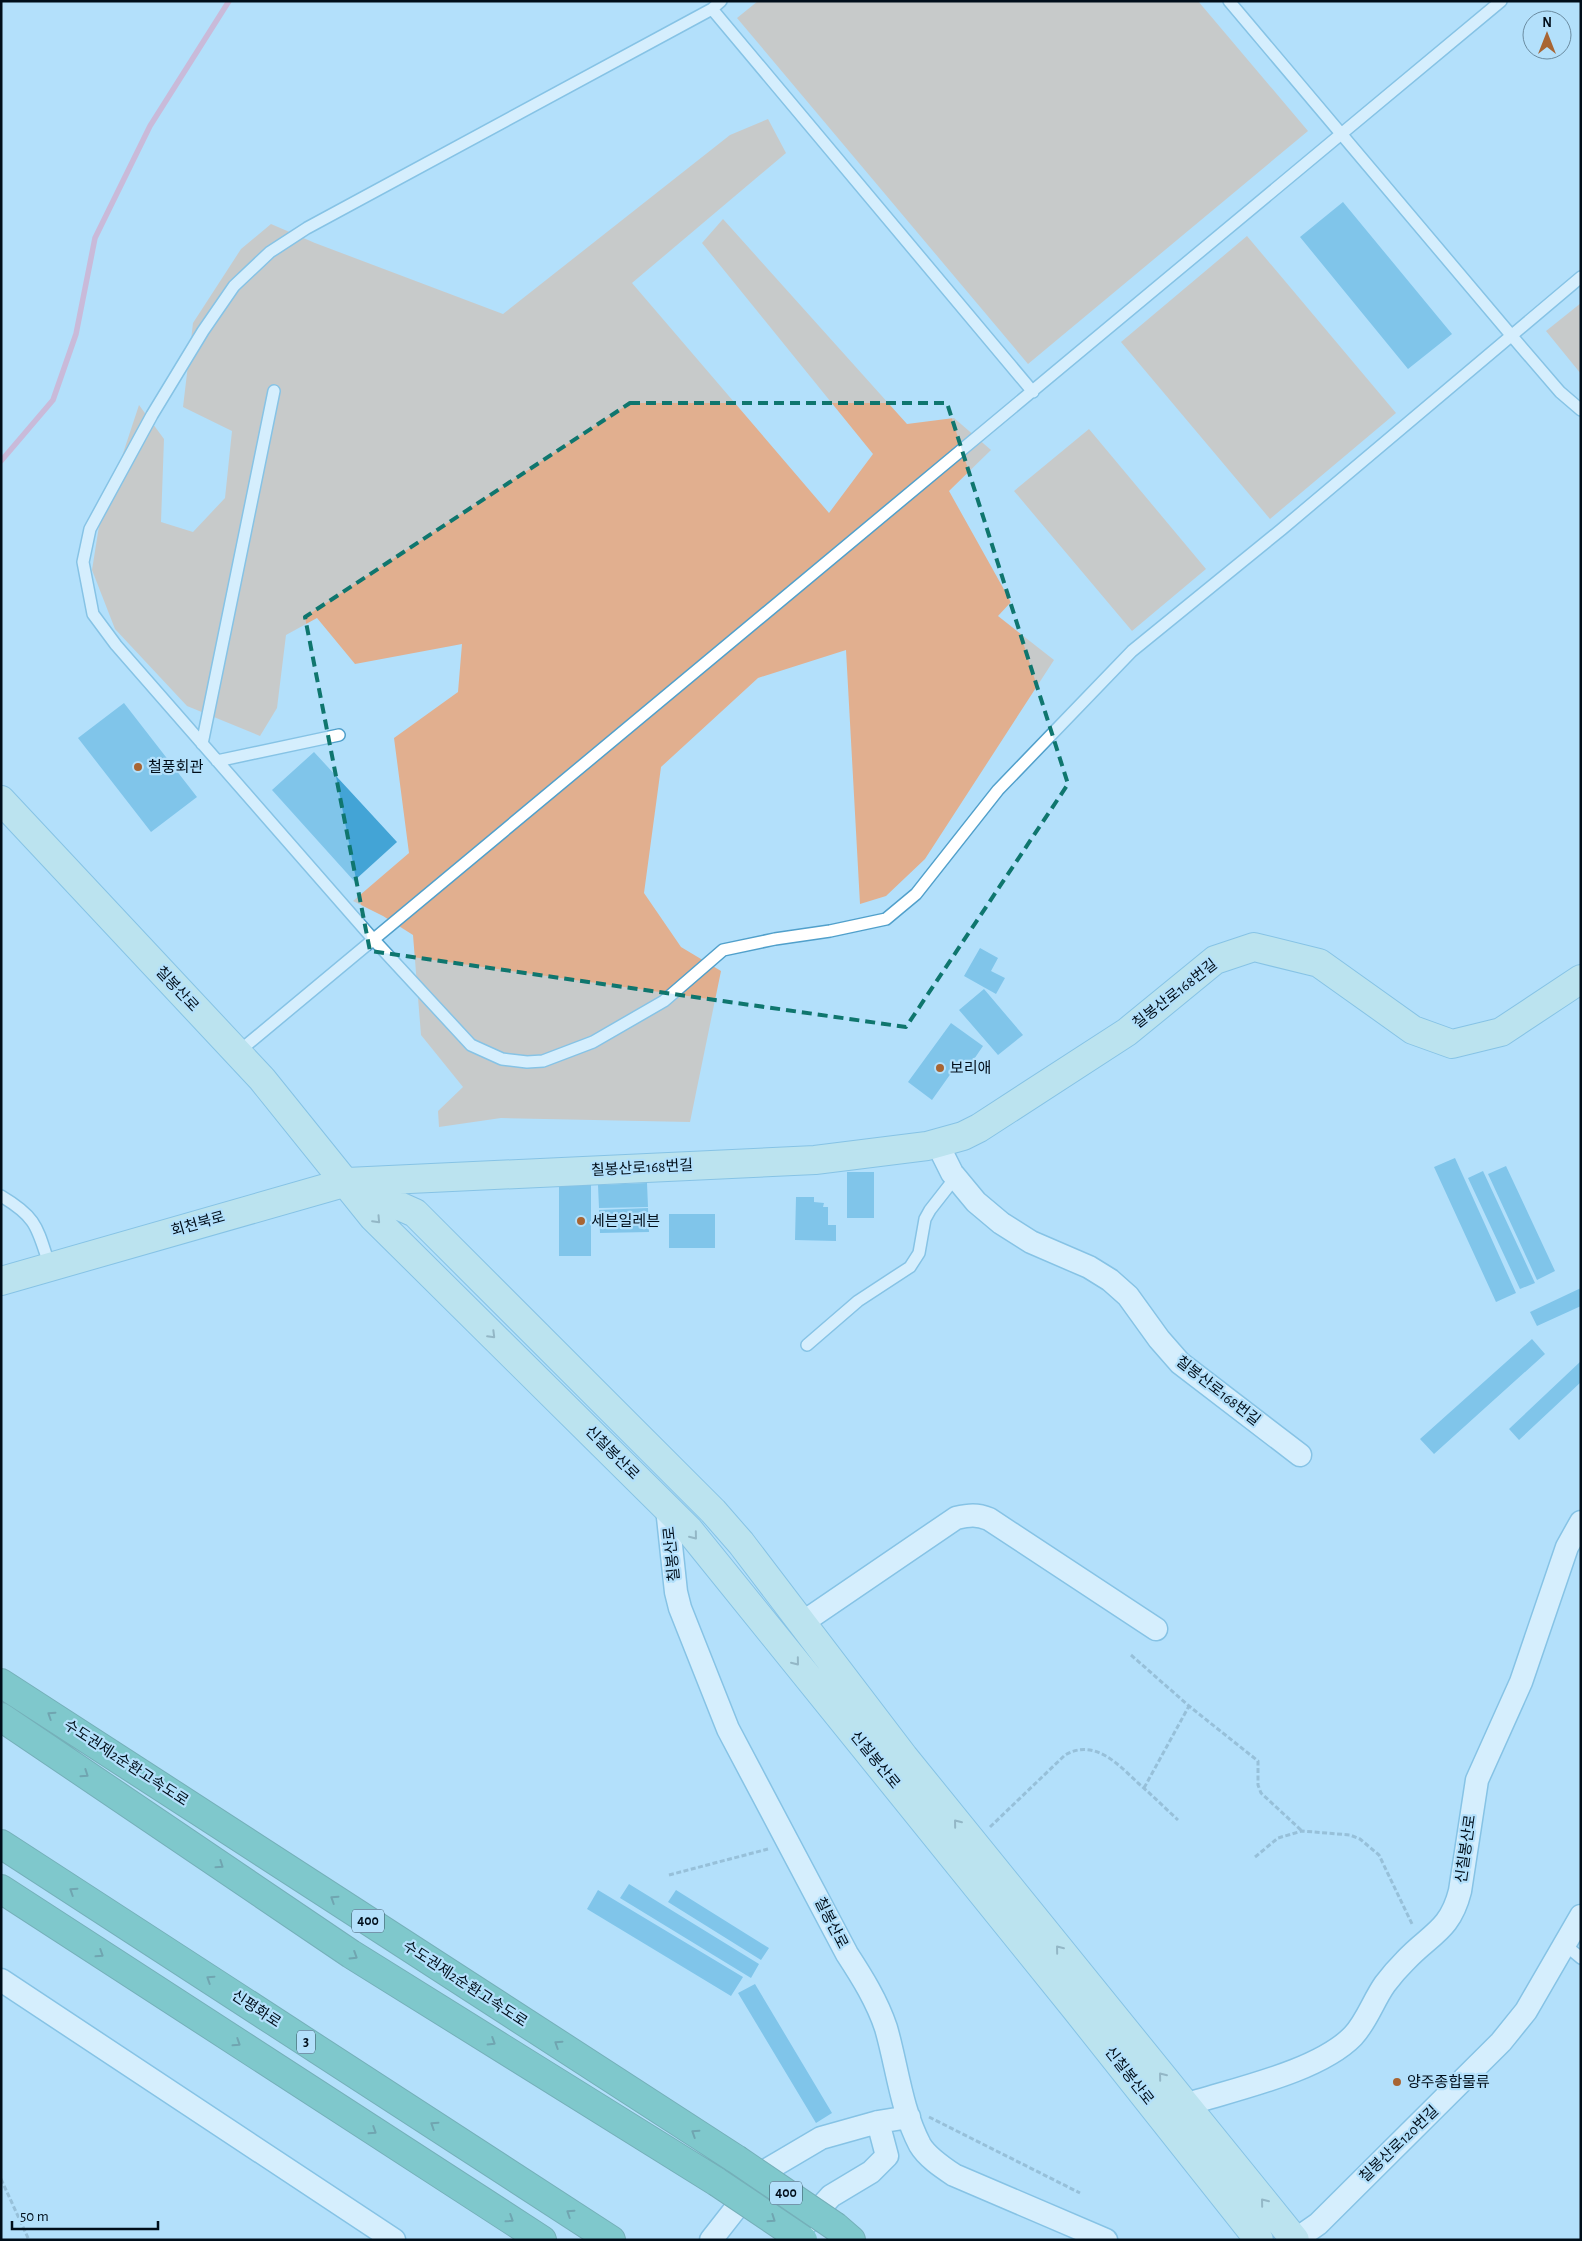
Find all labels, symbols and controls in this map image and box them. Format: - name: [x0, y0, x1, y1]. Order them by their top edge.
- north arrow: [1522, 10, 1572, 60]
- text: N: [1542, 16, 1552, 30]
- place label: 철풍회관: [148, 759, 203, 775]
- marker: 철풍회관: [132, 761, 144, 773]
- street label: 칠봉산로168번길: [1129, 955, 1220, 1031]
- street label: 칠봉산로: [153, 962, 203, 1014]
- place label: 보리애: [950, 1060, 991, 1076]
- marker: 보리애: [934, 1062, 946, 1074]
- street label: 칠봉산로168번길: [591, 1156, 693, 1178]
- street label: 회천북로: [169, 1207, 227, 1239]
- place label: 세븐일레븐: [591, 1213, 660, 1229]
- one-way arrow: [371, 1215, 380, 1224]
- marker: 세븐일레븐: [575, 1215, 587, 1227]
- one-way arrow: [486, 1329, 495, 1338]
- street label: 칠봉산로168번길: [1173, 1352, 1264, 1428]
- street label: 신칠봉산로: [582, 1422, 643, 1483]
- street label: 칠봉산로: [660, 1526, 682, 1582]
- one-way arrow: [689, 1530, 697, 1539]
- one-way arrow: [791, 1656, 799, 1665]
- one-way arrow: [47, 1712, 56, 1721]
- street label: 수도권제2순환고속도로: [61, 1716, 192, 1809]
- street label: 신칠봉산로: [847, 1727, 904, 1792]
- one-way arrow: [79, 1768, 89, 1777]
- street label: 신칠봉산로: [1452, 1814, 1478, 1884]
- one-way arrow: [955, 1820, 963, 1829]
- one-way arrow: [214, 1859, 223, 1868]
- one-way arrow: [70, 1887, 79, 1897]
- street label: 칠봉산로: [812, 1894, 852, 1951]
- one-way arrow: [330, 1895, 339, 1905]
- road number: 400: [352, 1910, 384, 1932]
- street label: 수도권제2순환고속도로: [400, 1937, 531, 2030]
- one-way arrow: [1056, 1946, 1065, 1955]
- one-way arrow: [95, 1948, 104, 1958]
- one-way arrow: [349, 1950, 358, 1959]
- one-way arrow: [206, 1976, 215, 1985]
- street label: 신평화로: [229, 1987, 284, 2030]
- road number: 3: [297, 2030, 315, 2054]
- one-way arrow: [232, 2036, 241, 2046]
- one-way arrow: [487, 2036, 496, 2045]
- one-way arrow: [555, 2041, 564, 2050]
- street label: 신칠봉산로: [1102, 2043, 1158, 2108]
- one-way arrow: [1158, 2072, 1167, 2081]
- place label: 양주종합물류: [1407, 2074, 1490, 2090]
- marker: 양주종합물류: [1391, 2076, 1403, 2088]
- street label: 칠봉산로120번길: [1355, 2101, 1441, 2185]
- one-way arrow: [430, 2122, 440, 2131]
- one-way arrow: [368, 2125, 377, 2134]
- one-way arrow: [691, 2129, 700, 2139]
- road number: 400: [770, 2182, 802, 2204]
- scale bar: [12, 2198, 159, 2230]
- one-way arrow: [1261, 2199, 1269, 2208]
- text: 50 m: [20, 2209, 49, 2224]
- one-way arrow: [567, 2210, 576, 2219]
- one-way arrow: [504, 2213, 513, 2222]
- one-way arrow: [766, 2213, 775, 2222]

